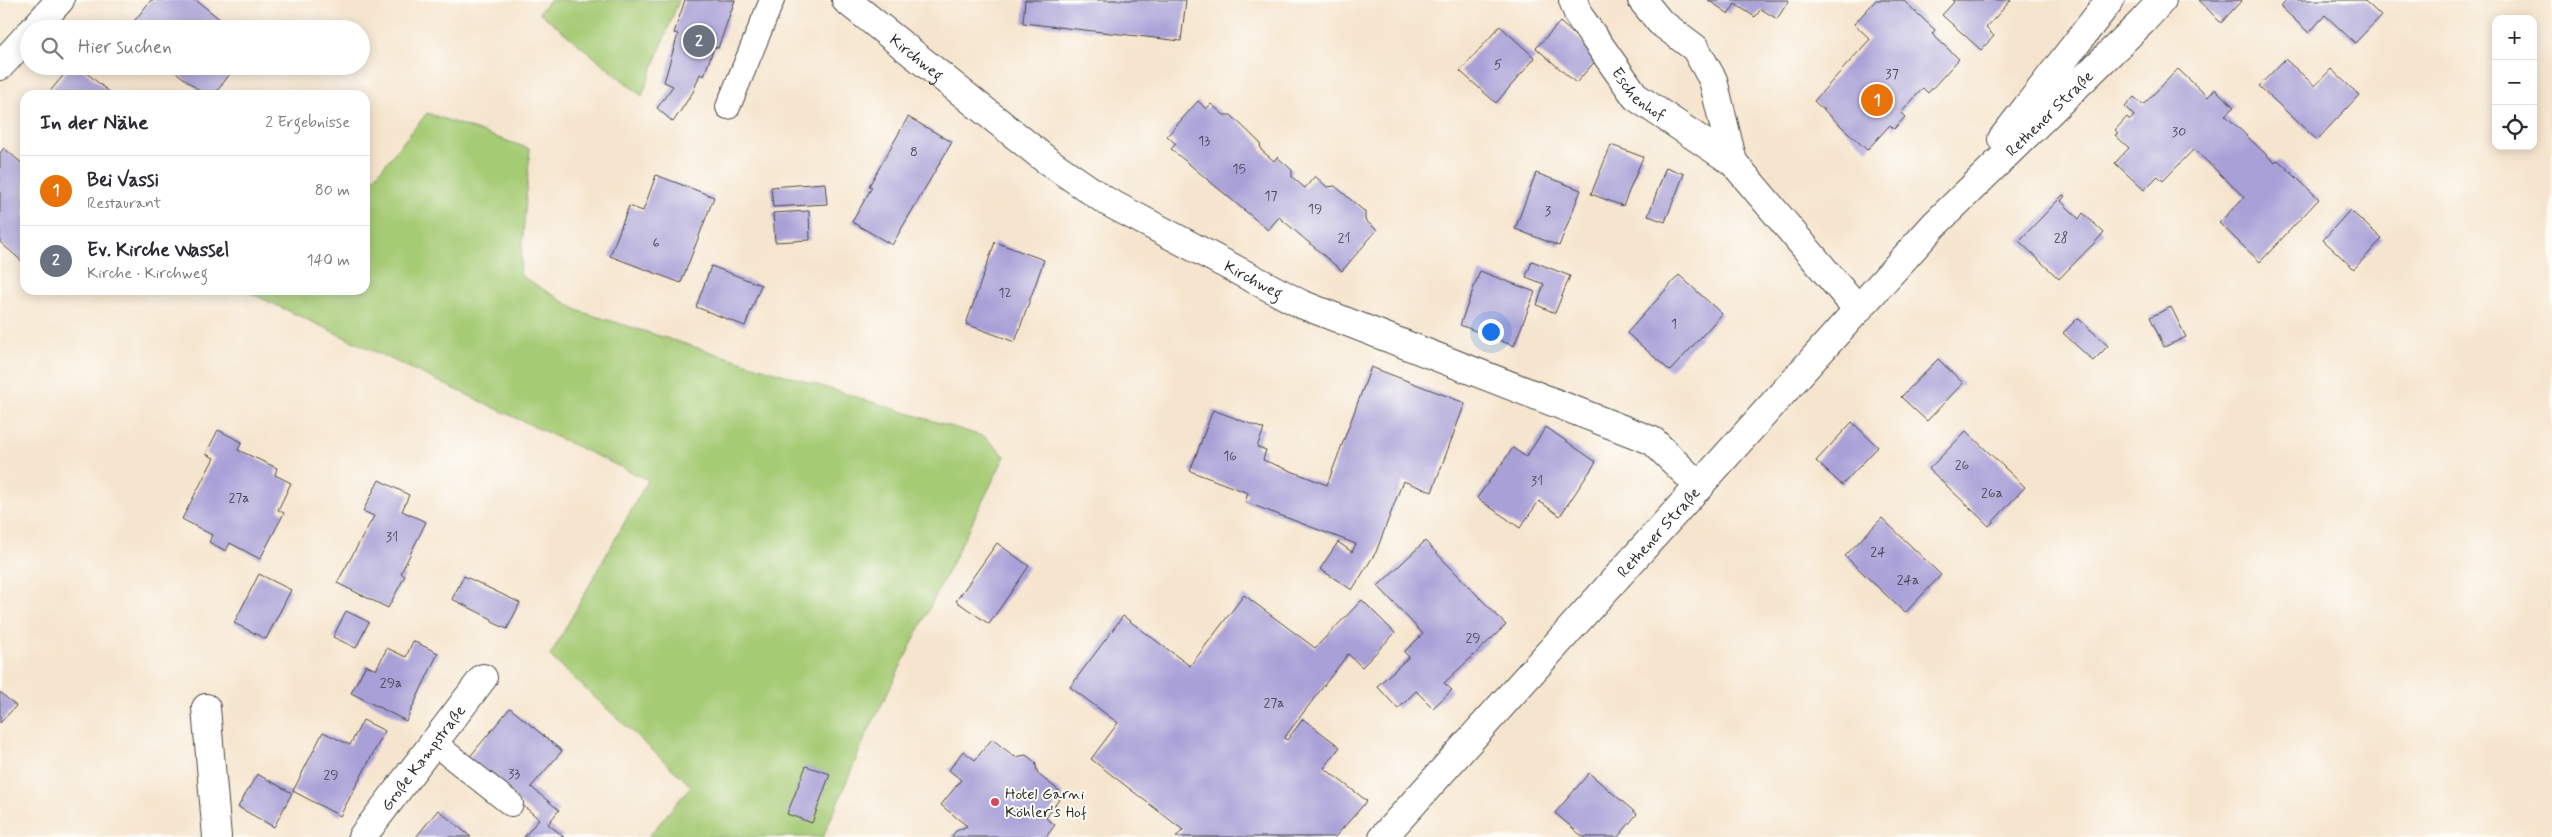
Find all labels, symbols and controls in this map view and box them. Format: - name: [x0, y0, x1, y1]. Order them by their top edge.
- map controls: [2492, 15, 2537, 150]
- button: +: [2492, 15, 2537, 60]
- search box: [20, 20, 370, 75]
- pin: 2: [683, 22, 715, 60]
- street label: Kirchweg: [885, 30, 948, 87]
- icon: search: [38, 34, 66, 62]
- text: Hier suchen: [78, 35, 172, 60]
- house number: 5: [1494, 56, 1502, 74]
- button: −: [2492, 60, 2537, 105]
- street label: Eschenhof: [1606, 63, 1670, 126]
- house number: 37: [1885, 65, 1899, 83]
- street label: Rethener Straße: [2002, 66, 2098, 162]
- pin: 1: [1861, 81, 1893, 119]
- button: locate: [2492, 105, 2537, 150]
- text: In der Nähe: [40, 109, 148, 137]
- text: 2 Ergebnisse: [265, 112, 350, 133]
- house number: 30: [2172, 123, 2186, 141]
- house number: 13: [1198, 132, 1210, 150]
- house number: 8: [910, 143, 918, 161]
- house number: 15: [1232, 160, 1246, 178]
- text: Bei Vassi: [87, 168, 159, 193]
- text: 1: [52, 180, 60, 201]
- text: 80 m: [315, 180, 350, 201]
- house number: 17: [1264, 187, 1278, 205]
- text: Restaurant: [87, 193, 161, 214]
- house number: 19: [1308, 200, 1322, 218]
- house number: 3: [1545, 202, 1551, 220]
- house number: 21: [1338, 229, 1350, 247]
- house number: 28: [2054, 229, 2068, 247]
- house number: 6: [652, 234, 660, 252]
- text: Ev. Kirche Wassel: [87, 238, 229, 263]
- text: 2: [52, 250, 60, 271]
- text: 140 m: [306, 250, 350, 271]
- street label: Kirchweg: [1220, 256, 1286, 305]
- text: Kirche · Kirchweg: [87, 263, 208, 284]
- house number: 12: [998, 284, 1012, 302]
- house number: 1: [1671, 315, 1677, 333]
- your location: [1478, 319, 1504, 345]
- house number: 16: [1223, 447, 1237, 465]
- house number: 26: [1955, 456, 1970, 474]
- house number: 31: [1531, 472, 1543, 490]
- street label: Rethener Straße: [1613, 483, 1705, 582]
- house number: 26a: [1981, 484, 2003, 502]
- house number: 27a: [228, 489, 250, 507]
- house number: 31: [386, 528, 398, 546]
- house number: 24: [1870, 543, 1886, 561]
- house number: 24a: [1897, 571, 1919, 589]
- house number: 29: [1465, 629, 1481, 647]
- house number: 29a: [380, 674, 402, 692]
- house number: 27a: [1263, 694, 1285, 712]
- street label: Große Kampstraße: [377, 701, 471, 816]
- house number: 33: [508, 765, 520, 783]
- house number: 29: [323, 766, 339, 784]
- place label: Hotel Garni Köhler's Hof: [1005, 784, 1087, 823]
- marker: Hotel Garni Köhler's Hof: [989, 796, 1001, 808]

